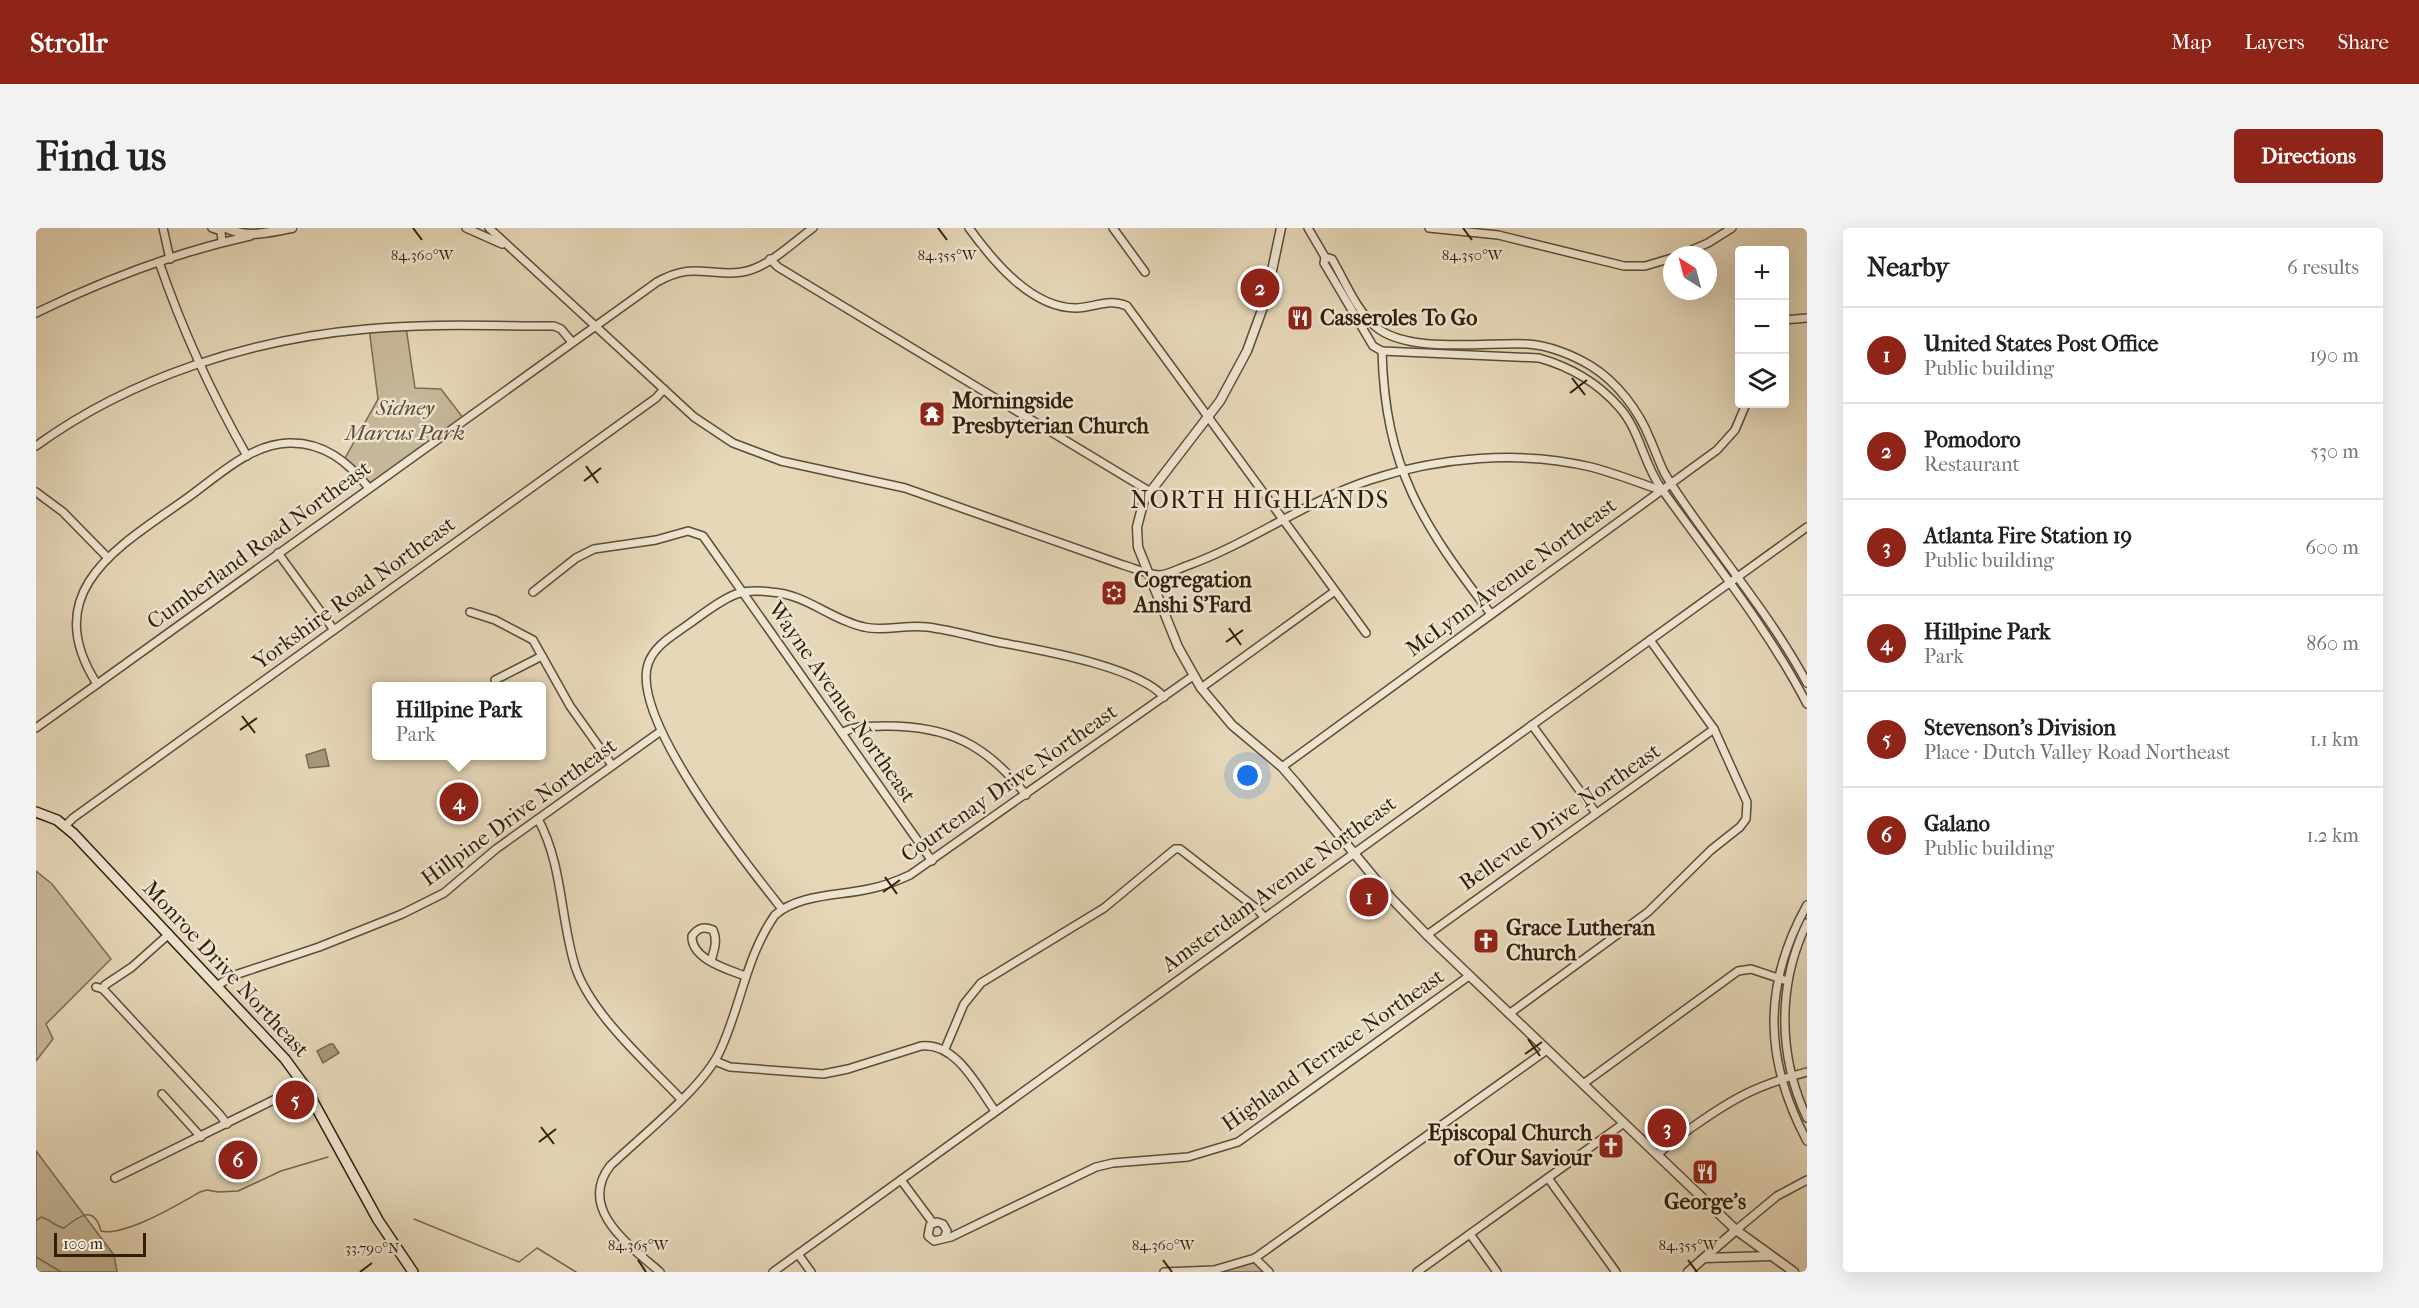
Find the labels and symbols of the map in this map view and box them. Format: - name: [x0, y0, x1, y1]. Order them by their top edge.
- text: 84.360°W: [391, 246, 454, 264]
- text: 84.355°W: [918, 246, 978, 264]
- text: 84.350°W: [1442, 246, 1504, 264]
- north arrow: [1663, 246, 1717, 300]
- pin: 2: [1240, 266, 1280, 310]
- restaurant icon: Casseroles To Go: [1285, 303, 1315, 333]
- place label: Casseroles To Go: [1320, 305, 1477, 331]
- place label: Morningside Presbyterian Church: [951, 388, 1150, 439]
- park label: Sidney Marcus Park: [343, 395, 465, 446]
- temple icon: Morningside Presbyterian Church: [917, 399, 947, 429]
- street label: Cumberland Road Northeast: [142, 455, 376, 635]
- district label: NORTH HIGHLANDS: [1130, 486, 1390, 514]
- street label: McLynn Avenue Northeast: [1401, 492, 1621, 662]
- street label: Yorkshire Road Northeast: [247, 511, 460, 676]
- place label: Cogregation Anshi S'Fard: [1132, 567, 1252, 618]
- synagogue icon: Cogregation Anshi S'Fard: [1099, 578, 1129, 608]
- street label: Wayne Avenue Northeast: [762, 596, 921, 808]
- street label: Courtenay Drive Northeast: [896, 698, 1122, 868]
- street label: Hillpine Drive Northeast: [416, 732, 622, 892]
- street label: Bellevue Drive Northeast: [1455, 738, 1666, 896]
- your location: [1233, 761, 1262, 790]
- pin: 4: [440, 780, 478, 824]
- street label: Amsterdam Avenue Northeast: [1156, 790, 1401, 978]
- pin: 1: [1350, 874, 1388, 920]
- street label: Monroe Drive Northeast: [137, 875, 315, 1063]
- place label: Grace Lutheran Church: [1506, 915, 1656, 966]
- church icon: Grace Lutheran Church: [1471, 926, 1501, 956]
- street label: Highland Terrace Northeast: [1217, 963, 1449, 1137]
- pin: 5: [276, 1078, 314, 1122]
- pin: 3: [1648, 1106, 1686, 1150]
- place label: Episcopal Church of Our Saviour: [1428, 1120, 1593, 1171]
- church icon: Episcopal Church of Our Saviour: [1596, 1131, 1626, 1161]
- pin: 6: [218, 1138, 258, 1182]
- restaurant icon: George's: [1690, 1157, 1720, 1187]
- place label: George's: [1664, 1189, 1746, 1215]
- scale bar: [54, 1230, 146, 1258]
- text: 84.365°W: [608, 1236, 670, 1254]
- text: 84.360°W: [1132, 1236, 1195, 1254]
- text: 84.355°W: [1659, 1236, 1719, 1254]
- text: 33.790°N: [345, 1239, 400, 1257]

